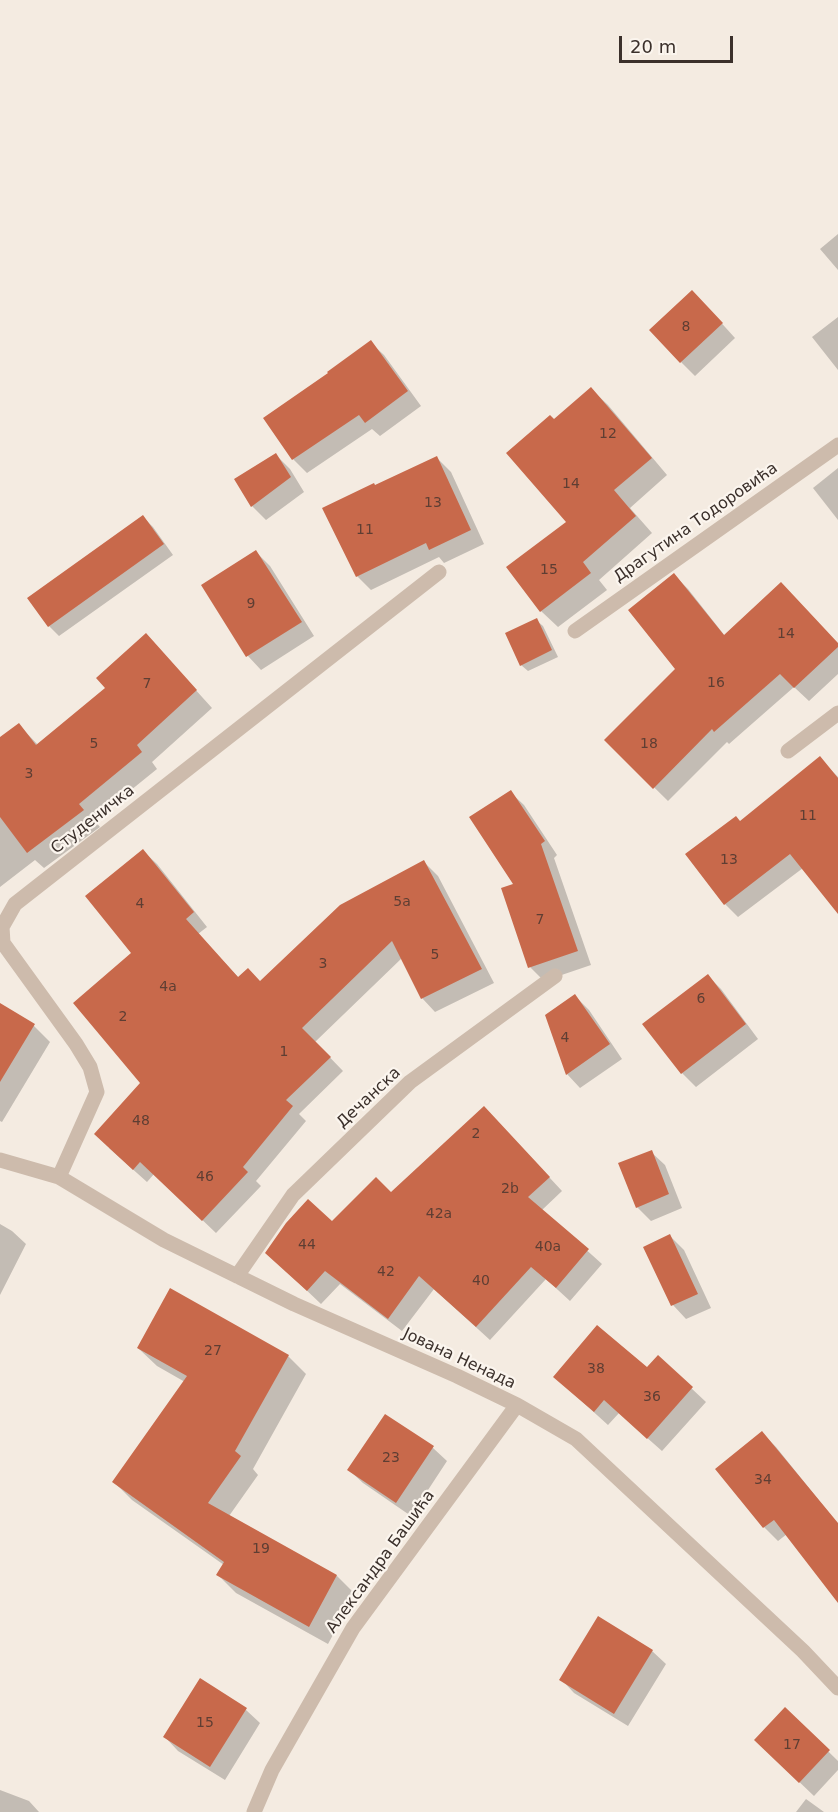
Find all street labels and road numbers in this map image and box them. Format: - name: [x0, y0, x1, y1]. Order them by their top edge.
- street label: Драгутина Тодоровића: [610, 459, 782, 587]
- street label: Студеничка: [47, 781, 139, 859]
- street label: Дечанска: [333, 1064, 405, 1132]
- street label: Јована Ненада: [400, 1324, 518, 1394]
- street label: Александра Башића: [323, 1487, 439, 1637]

